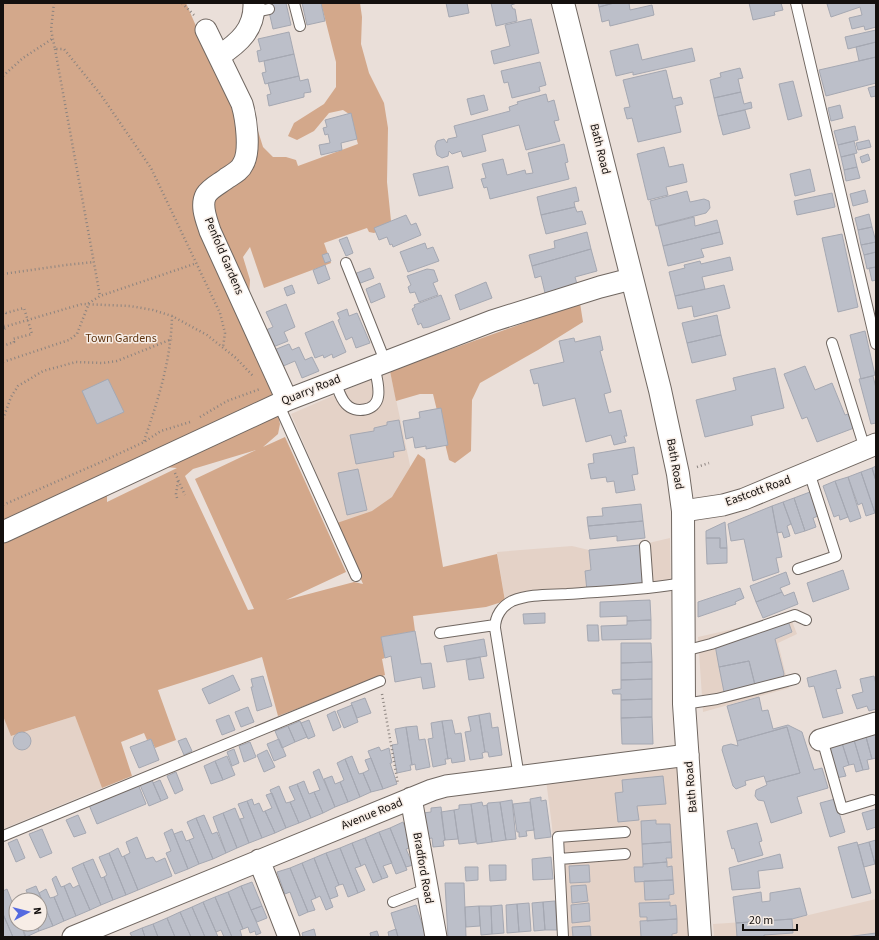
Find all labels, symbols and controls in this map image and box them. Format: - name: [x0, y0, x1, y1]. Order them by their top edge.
- street label: Bath Road: [586, 122, 614, 176]
- street label: Penfold Gardens: [200, 215, 248, 297]
- park label: Town Gardens: [85, 330, 157, 347]
- street label: Quarry Road: [279, 370, 343, 410]
- street label: Bath Road: [662, 437, 688, 491]
- street label: Eastcott Road: [723, 471, 793, 511]
- street label: Bath Road: [680, 761, 702, 813]
- street label: Avenue Road: [339, 794, 405, 834]
- street label: Bradford Road: [408, 831, 438, 905]
- north arrow: [8, 892, 48, 932]
- text: N: [30, 906, 45, 915]
- scale bar: [743, 906, 797, 932]
- text: 20 m: [749, 912, 773, 929]

